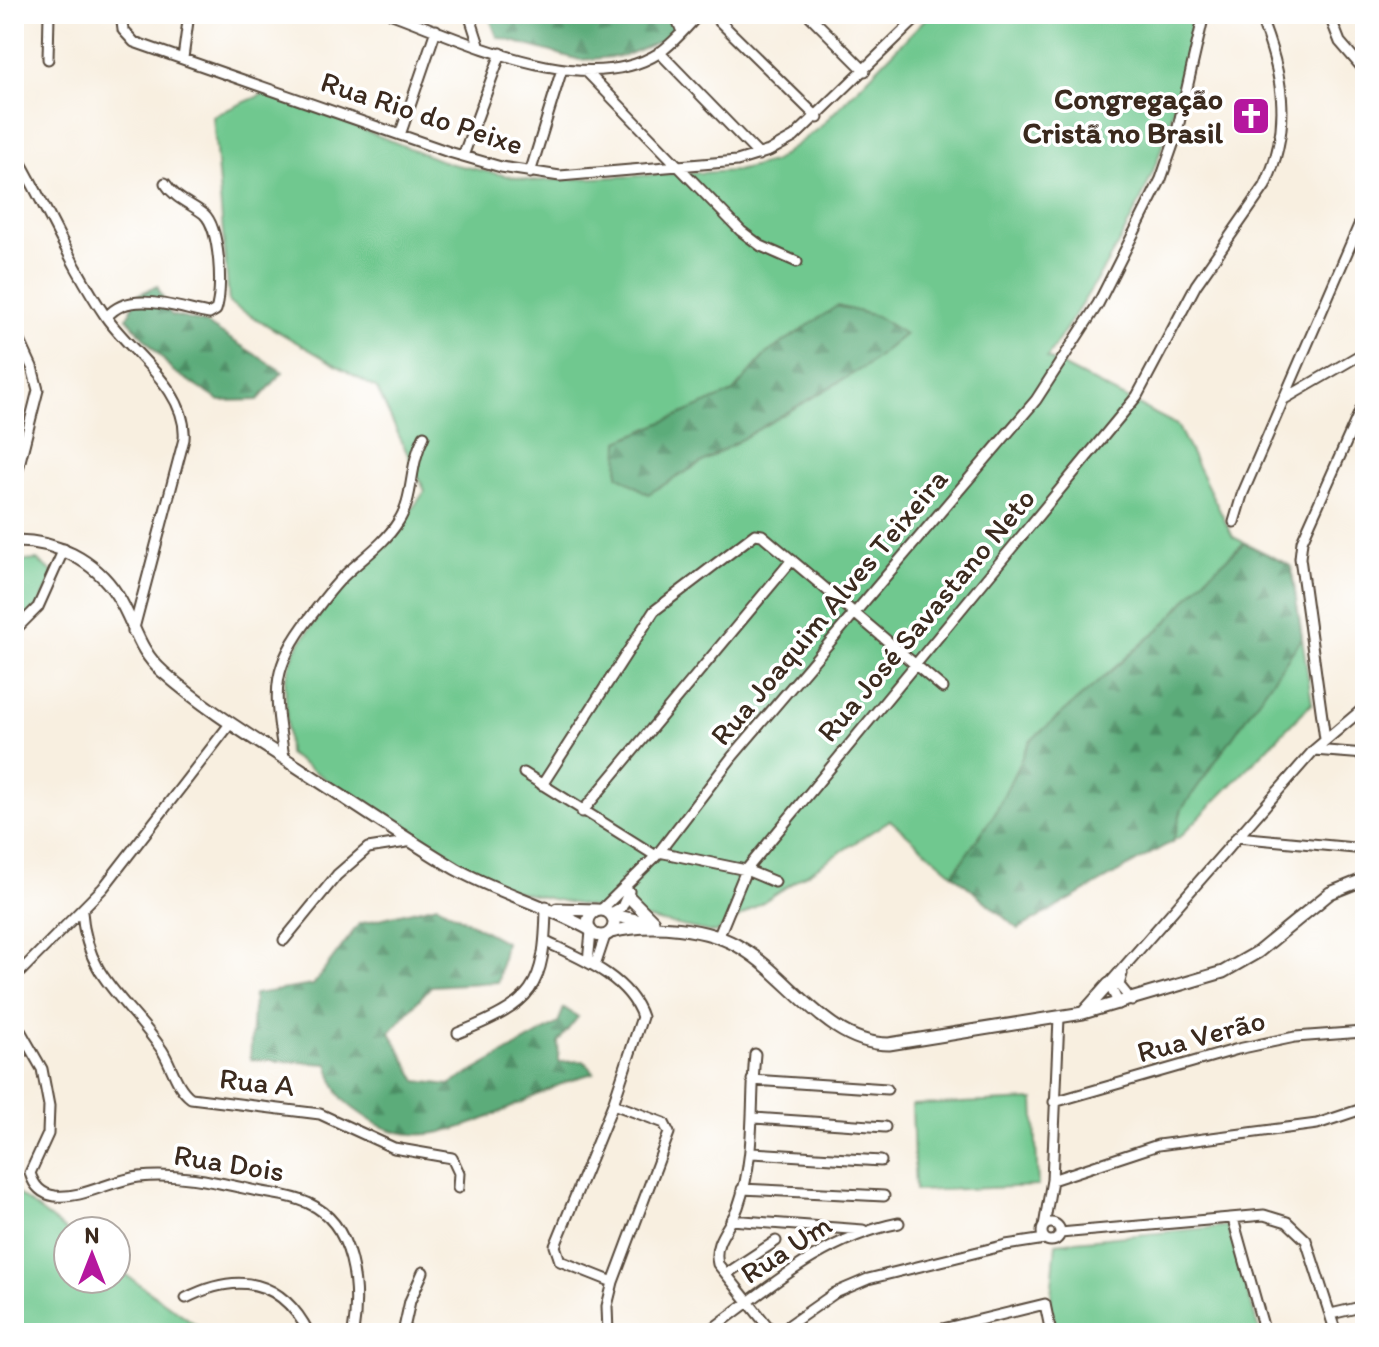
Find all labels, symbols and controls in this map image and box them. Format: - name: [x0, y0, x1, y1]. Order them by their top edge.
- street label: Rua Rio do Peixe: [316, 62, 528, 163]
- place label: Congregação Cristã no Brasil: [1023, 80, 1223, 151]
- church icon: Congregação Cristã no Brasil: [1230, 95, 1272, 137]
- street label: Rua Joaquim Alves Teixeira: [702, 460, 956, 753]
- street label: Rua José Savastano Neto: [808, 480, 1043, 749]
- street label: Rua Verão: [1133, 1001, 1269, 1070]
- street label: Rua A: [218, 1059, 296, 1104]
- street label: Rua Dois: [171, 1136, 287, 1189]
- street label: Rua Um: [733, 1205, 838, 1292]
- north arrow: [52, 1215, 132, 1295]
- text: N: [85, 1222, 99, 1249]

